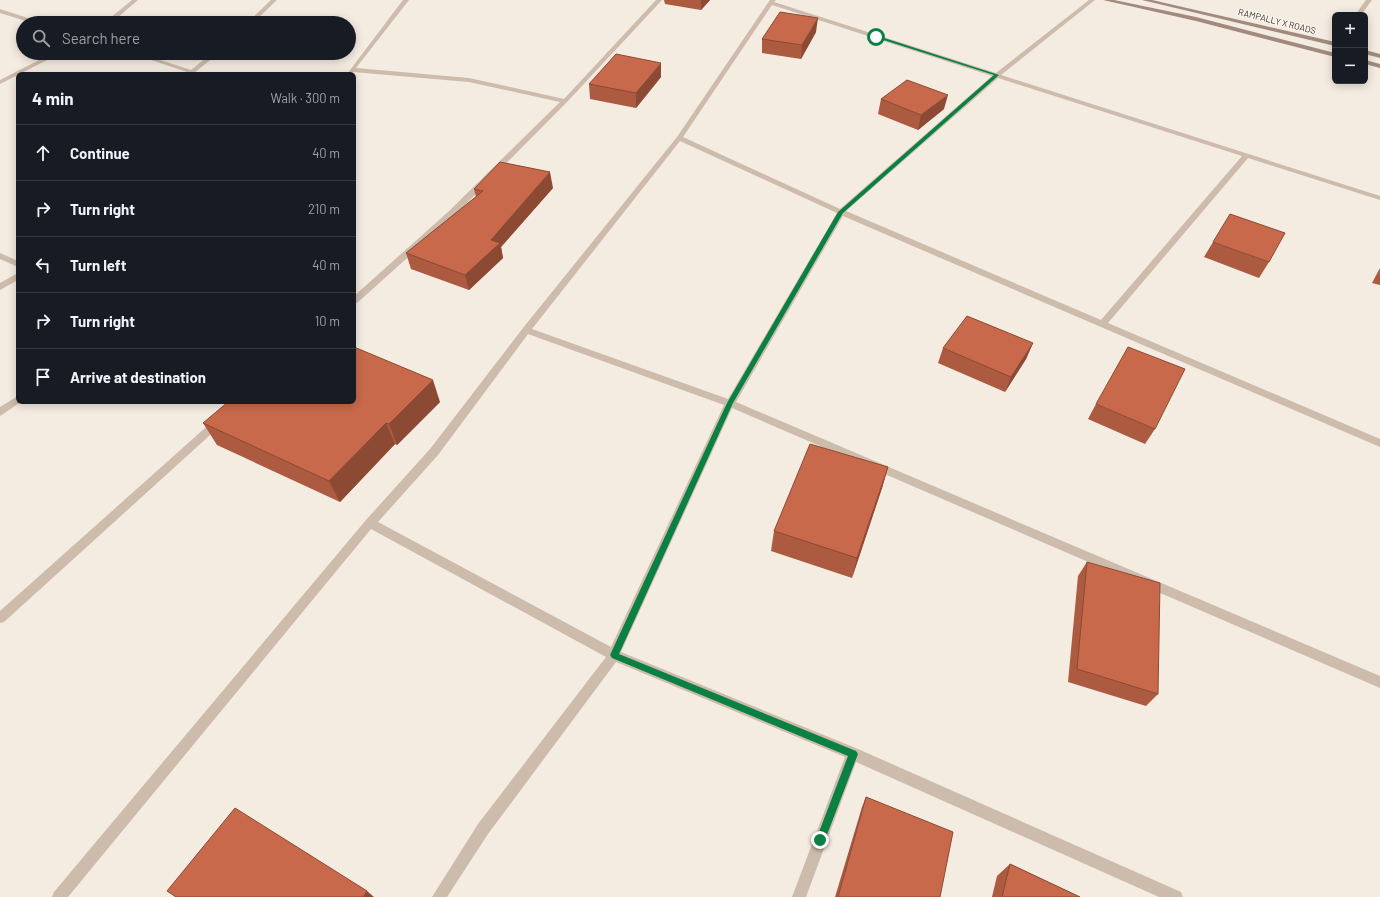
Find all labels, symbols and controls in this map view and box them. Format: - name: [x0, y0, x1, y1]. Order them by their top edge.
- street label: RAMPALLY X ROADS: [1237, 6, 1317, 36]
- map controls: [1332, 12, 1368, 84]
- button: +: [1332, 12, 1368, 48]
- search box: [16, 16, 356, 60]
- icon: search: [30, 27, 52, 49]
- route start: [867, 28, 885, 46]
- text: Search here: [62, 29, 140, 47]
- button: −: [1332, 48, 1368, 84]
- text: 4 min: [32, 88, 74, 108]
- text: Walk · 300 m: [270, 90, 340, 106]
- icon: ahead: [32, 142, 54, 164]
- text: Continue: [70, 144, 130, 162]
- text: 40 m: [312, 145, 340, 161]
- icon: right: [32, 198, 54, 220]
- text: Turn right: [70, 200, 135, 218]
- text: 210 m: [308, 201, 340, 217]
- icon: left: [32, 254, 54, 276]
- text: Turn left: [70, 256, 126, 274]
- text: 40 m: [312, 257, 340, 273]
- icon: right: [32, 310, 54, 332]
- text: Turn right: [70, 312, 135, 330]
- text: 10 m: [315, 313, 340, 329]
- icon: arrive: [32, 366, 54, 388]
- text: Arrive at destination: [70, 368, 206, 386]
- route end: [811, 831, 829, 849]

